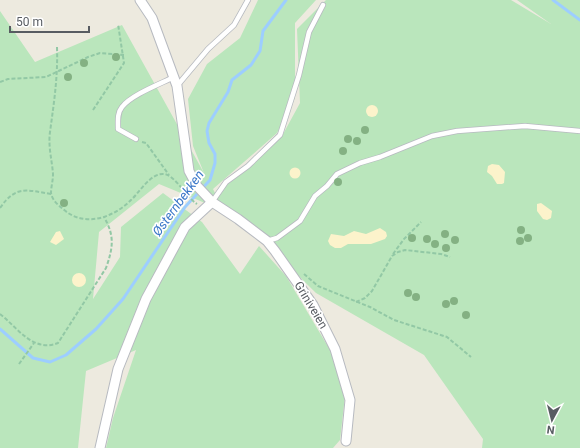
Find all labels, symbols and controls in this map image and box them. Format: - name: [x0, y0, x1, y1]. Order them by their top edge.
- scale bar: [10, 8, 89, 34]
- text: 50 m: [16, 15, 43, 29]
- water label: Østernbekken: [149, 167, 207, 239]
- street label: Griniveien: [291, 279, 331, 331]
- north arrow: [532, 400, 572, 440]
- text: N: [546, 422, 555, 436]

